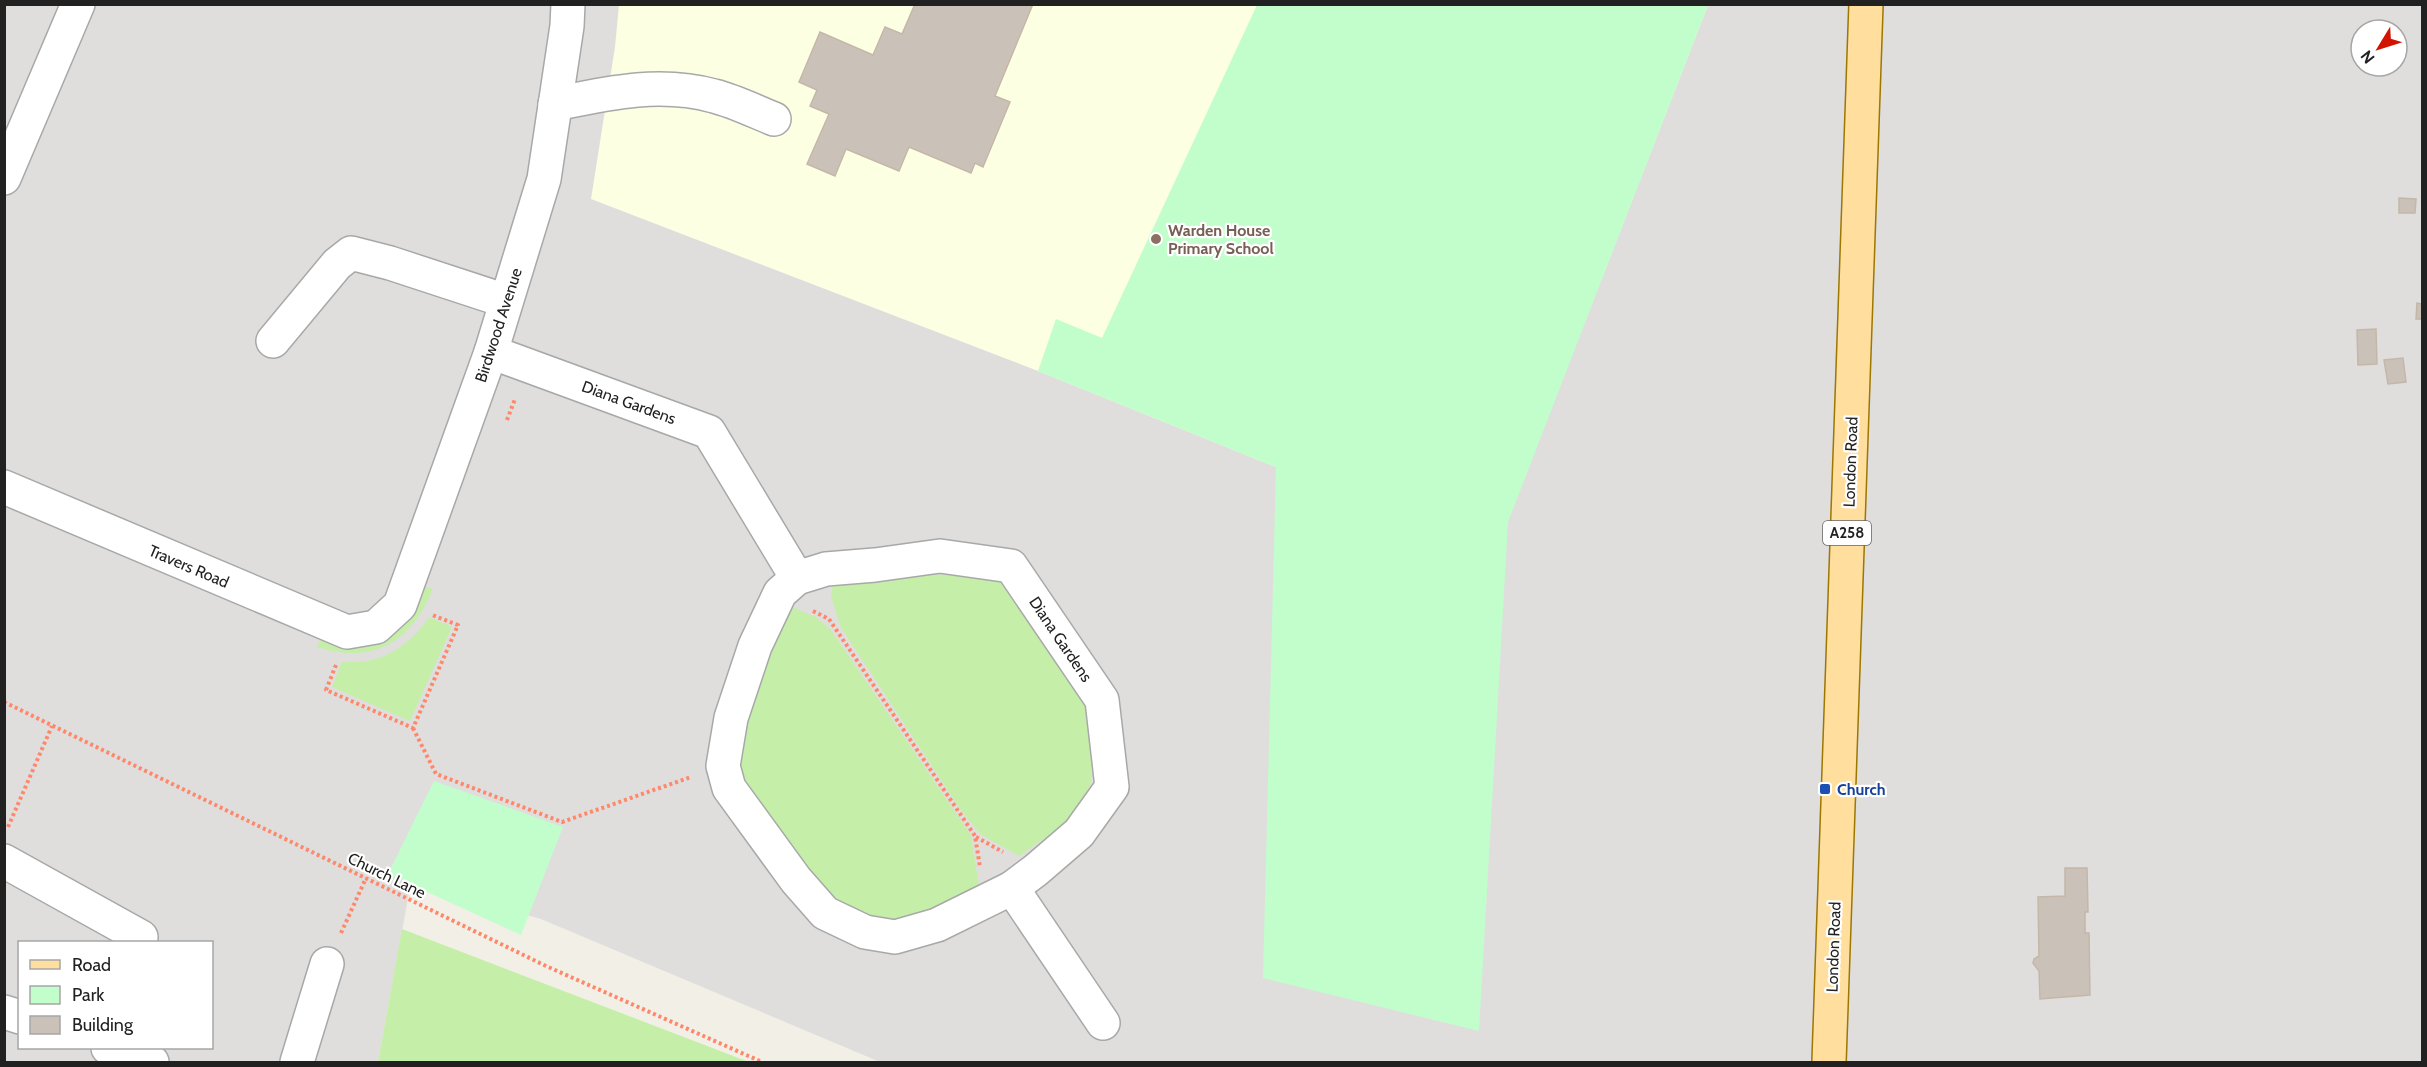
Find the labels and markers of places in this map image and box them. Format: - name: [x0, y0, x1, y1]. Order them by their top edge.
- place label: Warden House Primary School: [1168, 221, 1274, 258]
- marker: Warden House Primary School: [1149, 232, 1163, 246]
- place label: Church: [1837, 780, 1886, 799]
- marker: Church: [1818, 782, 1832, 796]

